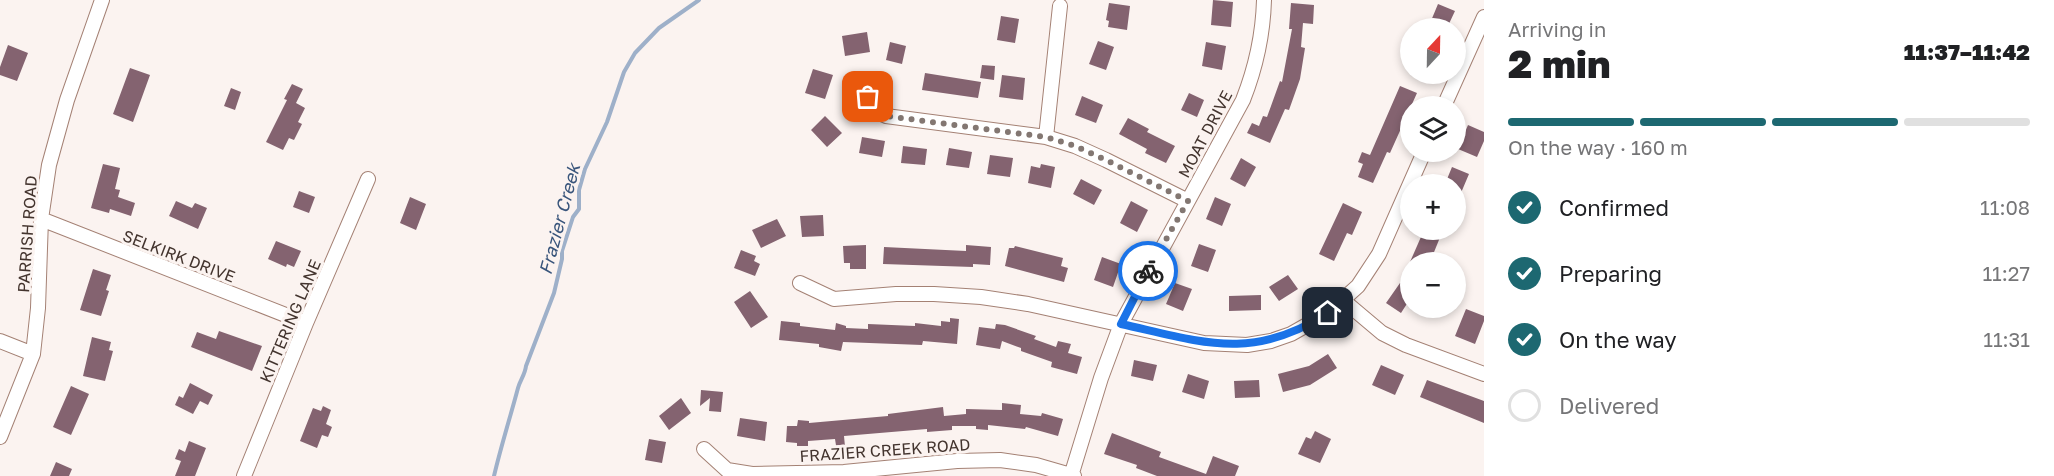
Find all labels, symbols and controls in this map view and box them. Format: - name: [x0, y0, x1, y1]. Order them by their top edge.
- text: Arriving in: [1508, 17, 1606, 41]
- north arrow: [1400, 18, 1466, 84]
- map controls: [1400, 18, 1466, 318]
- text: 11:37–11:42: [1904, 38, 2030, 65]
- text: 2 min: [1508, 40, 1611, 87]
- pin: [842, 71, 893, 122]
- icon: bag: [851, 80, 884, 113]
- street label: MOAT DRIVE: [1174, 87, 1236, 181]
- button: layers: [1400, 96, 1466, 162]
- text: On the way · 160 m: [1508, 135, 1688, 159]
- water label: Frazier Creek: [534, 159, 585, 277]
- button: +: [1400, 174, 1466, 240]
- street label: PARRISH ROAD: [13, 175, 41, 293]
- icon: check: [1508, 191, 1541, 224]
- text: Confirmed: [1559, 194, 1669, 221]
- text: 11:08: [1980, 195, 2030, 219]
- street label: SELKIRK DRIVE: [120, 225, 238, 287]
- courier: [1118, 241, 1178, 301]
- button: −: [1400, 252, 1466, 318]
- icon: bike: [1132, 255, 1165, 288]
- street label: KITTERING LANE: [255, 256, 325, 386]
- icon: check: [1508, 257, 1541, 290]
- text: Preparing: [1559, 260, 1662, 287]
- text: 11:27: [1982, 261, 2030, 285]
- pin: [1302, 287, 1353, 338]
- icon: home: [1311, 296, 1344, 329]
- icon: check: [1508, 323, 1541, 356]
- text: On the way: [1559, 326, 1677, 353]
- text: 11:31: [1983, 327, 2030, 351]
- text: Delivered: [1559, 392, 1659, 419]
- street label: FRAZIER CREEK ROAD: [799, 434, 971, 466]

